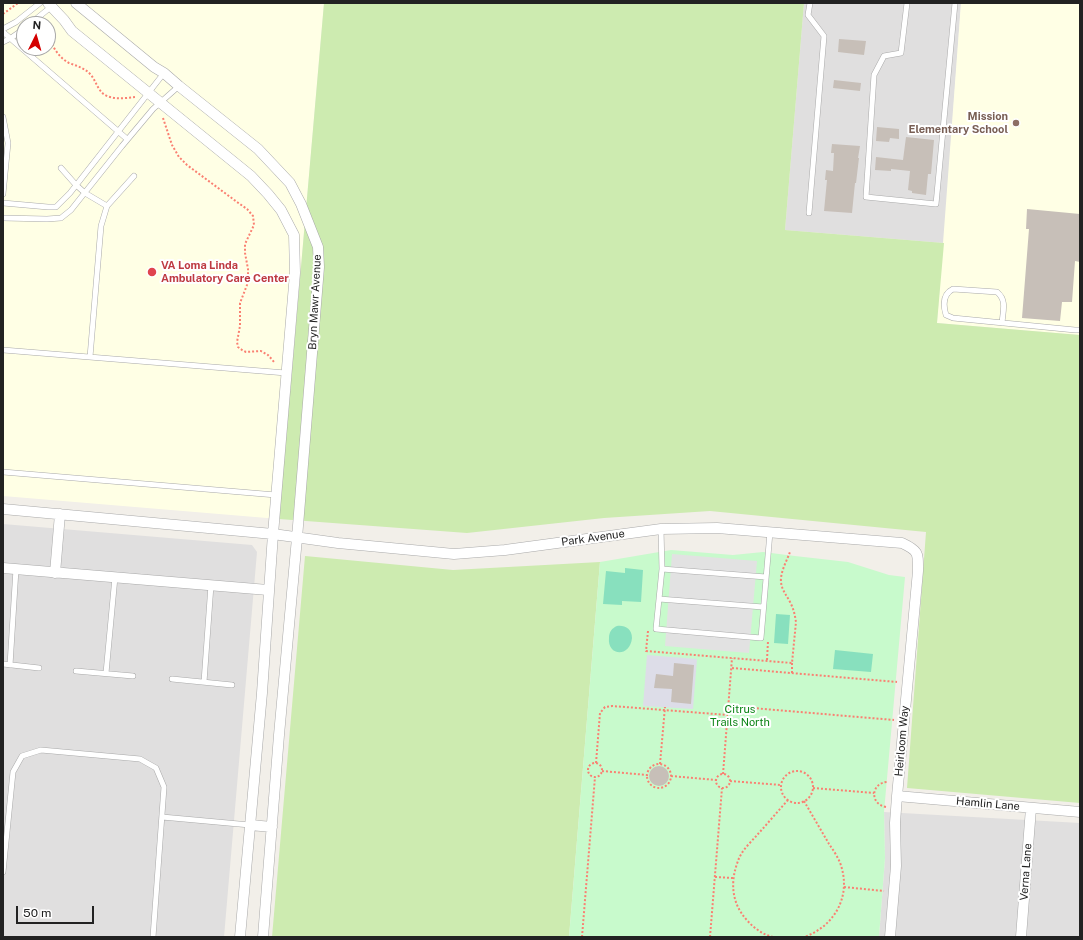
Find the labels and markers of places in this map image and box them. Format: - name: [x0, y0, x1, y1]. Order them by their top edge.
- place label: Mission Elementary School: [908, 110, 1008, 136]
- marker: Mission Elementary School: [1011, 118, 1021, 128]
- place label: VA Loma Linda Ambulatory Care Center: [161, 259, 289, 285]
- marker: VA Loma Linda Ambulatory Care Center: [146, 266, 158, 278]

